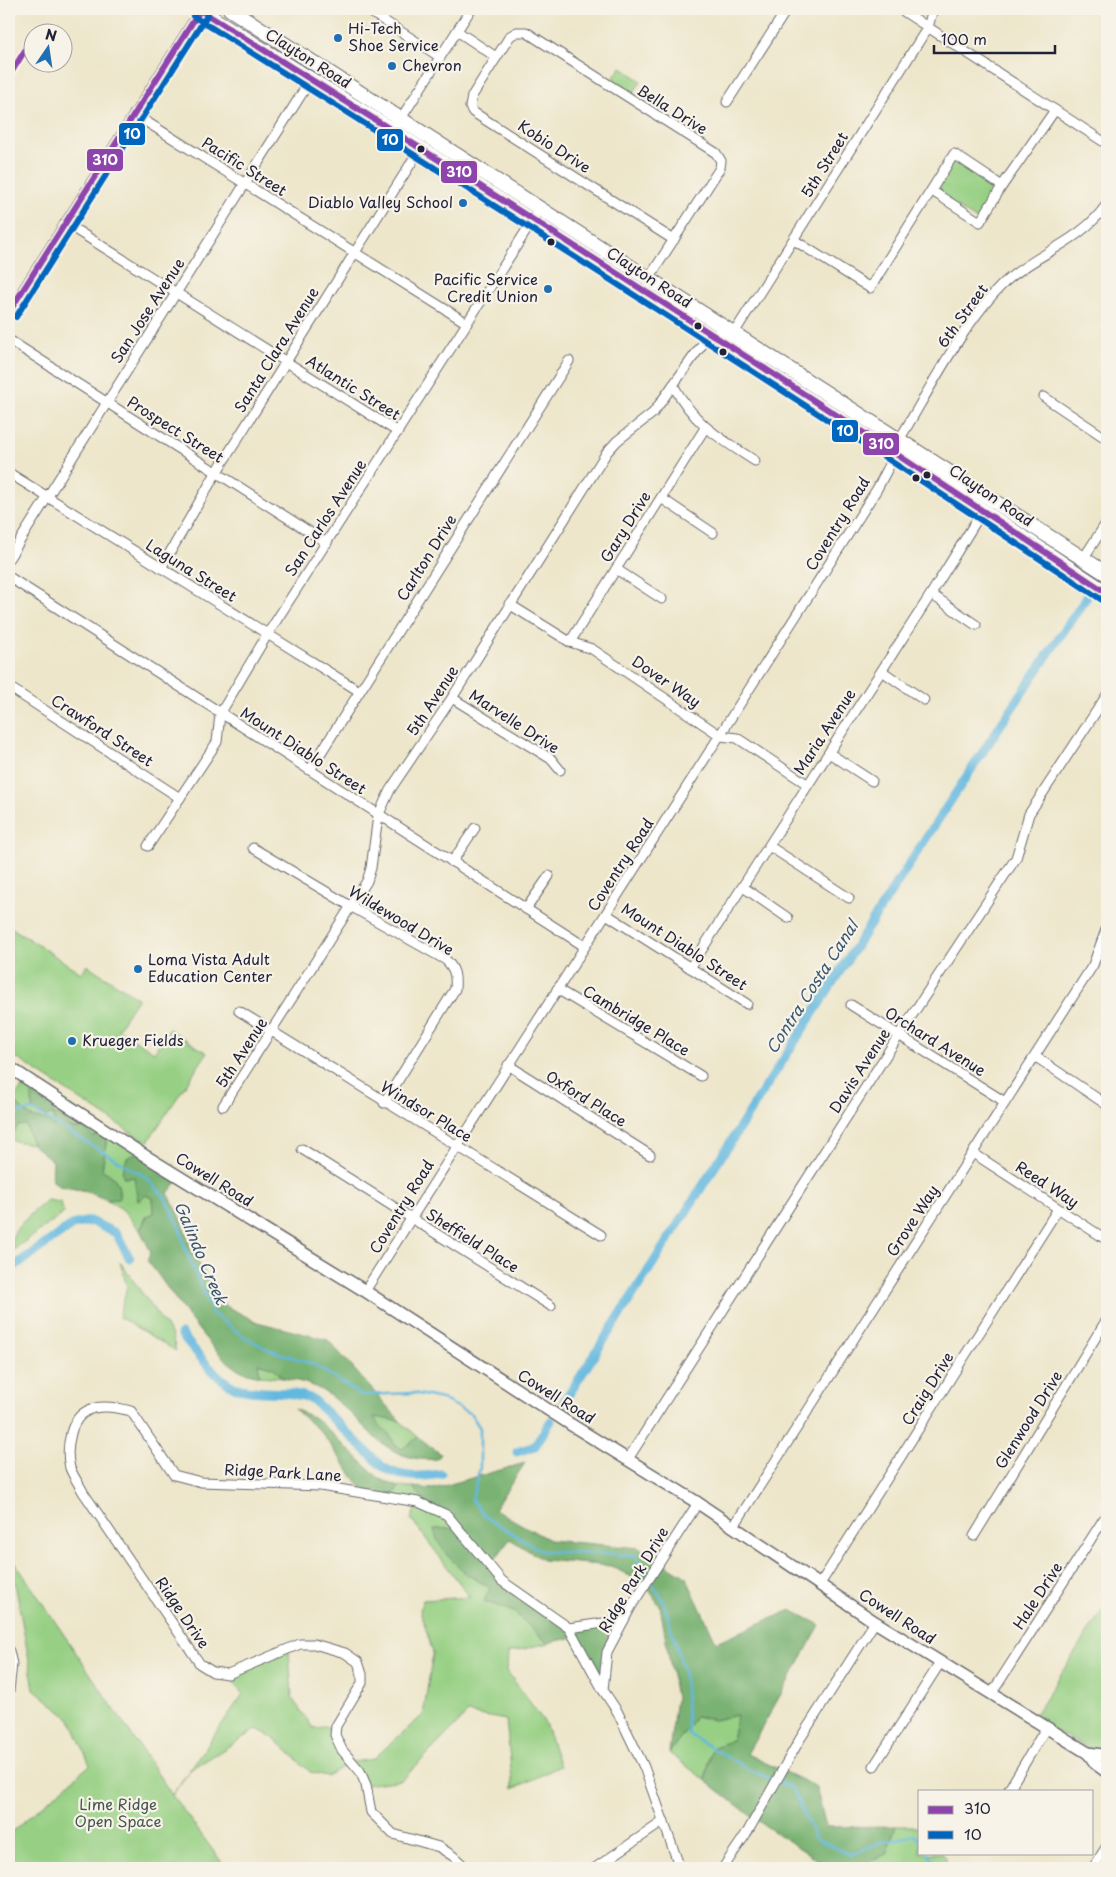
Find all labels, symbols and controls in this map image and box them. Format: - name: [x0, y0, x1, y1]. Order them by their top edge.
- place label: Hi-Tech Shoe Service: [348, 16, 439, 56]
- north arrow: [22, 22, 72, 72]
- street label: Clayton Road: [261, 22, 356, 93]
- scale bar: [934, 22, 1055, 54]
- text: N: [43, 23, 59, 46]
- text: 100 m: [941, 27, 987, 50]
- marker: Hi-Tech Shoe Service: [332, 32, 344, 44]
- place label: Chevron: [402, 53, 462, 76]
- marker: Chevron: [386, 60, 398, 72]
- street label: Bella Drive: [633, 78, 713, 140]
- street label: Kobio Drive: [514, 114, 596, 178]
- line badge: 10: [118, 122, 146, 146]
- text: 10: [123, 123, 141, 144]
- street label: 5th Street: [794, 127, 853, 202]
- line badge: 10: [376, 128, 404, 152]
- text: 10: [381, 129, 399, 150]
- street label: Pacific Street: [198, 130, 292, 201]
- unlabelled marker: [416, 144, 426, 154]
- line badge: 310: [86, 148, 124, 172]
- text: 310: [92, 149, 118, 170]
- line badge: 310: [440, 160, 478, 184]
- text: 310: [446, 161, 472, 182]
- place label: Diablo Valley School: [308, 190, 453, 213]
- marker: Diablo Valley School: [457, 197, 469, 209]
- unlabelled marker: [546, 237, 556, 247]
- street label: Clayton Road: [603, 240, 697, 313]
- street label: San Jose Avenue: [104, 253, 189, 367]
- place label: Pacific Service Credit Union: [434, 267, 538, 307]
- street label: 6th Street: [931, 278, 993, 352]
- street label: Santa Clara Avenue: [228, 282, 324, 416]
- marker: Pacific Service Credit Union: [542, 283, 554, 295]
- unlabelled marker: [693, 321, 703, 331]
- unlabelled marker: [718, 347, 728, 357]
- street label: Atlantic Street: [302, 348, 406, 425]
- street label: Prospect Street: [123, 390, 229, 468]
- line badge: 10: [831, 419, 859, 443]
- text: 10: [836, 420, 854, 441]
- line badge: 310: [862, 432, 900, 456]
- text: 310: [868, 433, 894, 454]
- street label: San Carlos Avenue: [278, 454, 371, 580]
- street label: Clayton Road: [945, 458, 1039, 532]
- unlabelled marker: [922, 470, 932, 480]
- street label: Coventry Road: [799, 472, 875, 575]
- unlabelled marker: [911, 473, 921, 483]
- street label: Gary Drive: [594, 486, 656, 566]
- street label: Carlton Drive: [390, 509, 462, 605]
- street label: Laguna Street: [142, 533, 242, 607]
- street label: Dover Way: [628, 649, 706, 712]
- street label: 5th Avenue: [400, 660, 463, 740]
- street label: Marvelle Drive: [465, 683, 565, 759]
- street label: Maria Avenue: [787, 683, 860, 779]
- street label: Crawford Street: [47, 688, 159, 771]
- street label: Mount Diablo Street: [236, 700, 371, 799]
- street label: Coventry Road: [581, 813, 659, 915]
- street label: Wildewood Drive: [345, 879, 459, 960]
- street label: Mount Diablo Street: [617, 896, 752, 995]
- water label: Contra Costa Canal: [759, 913, 865, 1058]
- place label: Loma Vista Adult Education Center: [148, 947, 272, 987]
- marker: Loma Vista Adult Education Center: [132, 963, 144, 975]
- street label: Cambridge Place: [579, 979, 695, 1061]
- street label: Orchard Avenue: [881, 1000, 991, 1081]
- street label: 5th Avenue: [209, 1012, 272, 1092]
- street label: Davis Avenue: [823, 1023, 895, 1117]
- place label: Krueger Fields: [82, 1028, 184, 1051]
- marker: Krueger Fields: [66, 1035, 78, 1047]
- street label: Oxford Place: [542, 1064, 632, 1132]
- street label: Windsor Place: [377, 1074, 477, 1147]
- street label: Cowell Road: [171, 1146, 258, 1212]
- street label: Coventry Road: [363, 1155, 439, 1258]
- street label: Reed Way: [1012, 1155, 1084, 1213]
- street label: Grove Way: [880, 1180, 944, 1261]
- water label: Galindo Creek: [169, 1197, 235, 1309]
- street label: Sheffield Place: [422, 1202, 524, 1277]
- street label: Craig Drive: [895, 1347, 958, 1429]
- street label: Cowell Road: [513, 1363, 600, 1429]
- street label: Glenwood Drive: [988, 1366, 1067, 1473]
- street label: Ridge Park Lane: [224, 1457, 342, 1486]
- street label: Ridge Park Drive: [592, 1522, 673, 1637]
- street label: Hale Drive: [1006, 1557, 1067, 1633]
- street label: Ridge Drive: [151, 1572, 216, 1653]
- street label: Cowell Road: [855, 1582, 941, 1649]
- legend: [918, 1790, 1094, 1854]
- park label: Lime Ridge Open Space: [75, 1792, 161, 1832]
- text: 310: [964, 1796, 991, 1819]
- text: 10: [964, 1822, 982, 1845]

